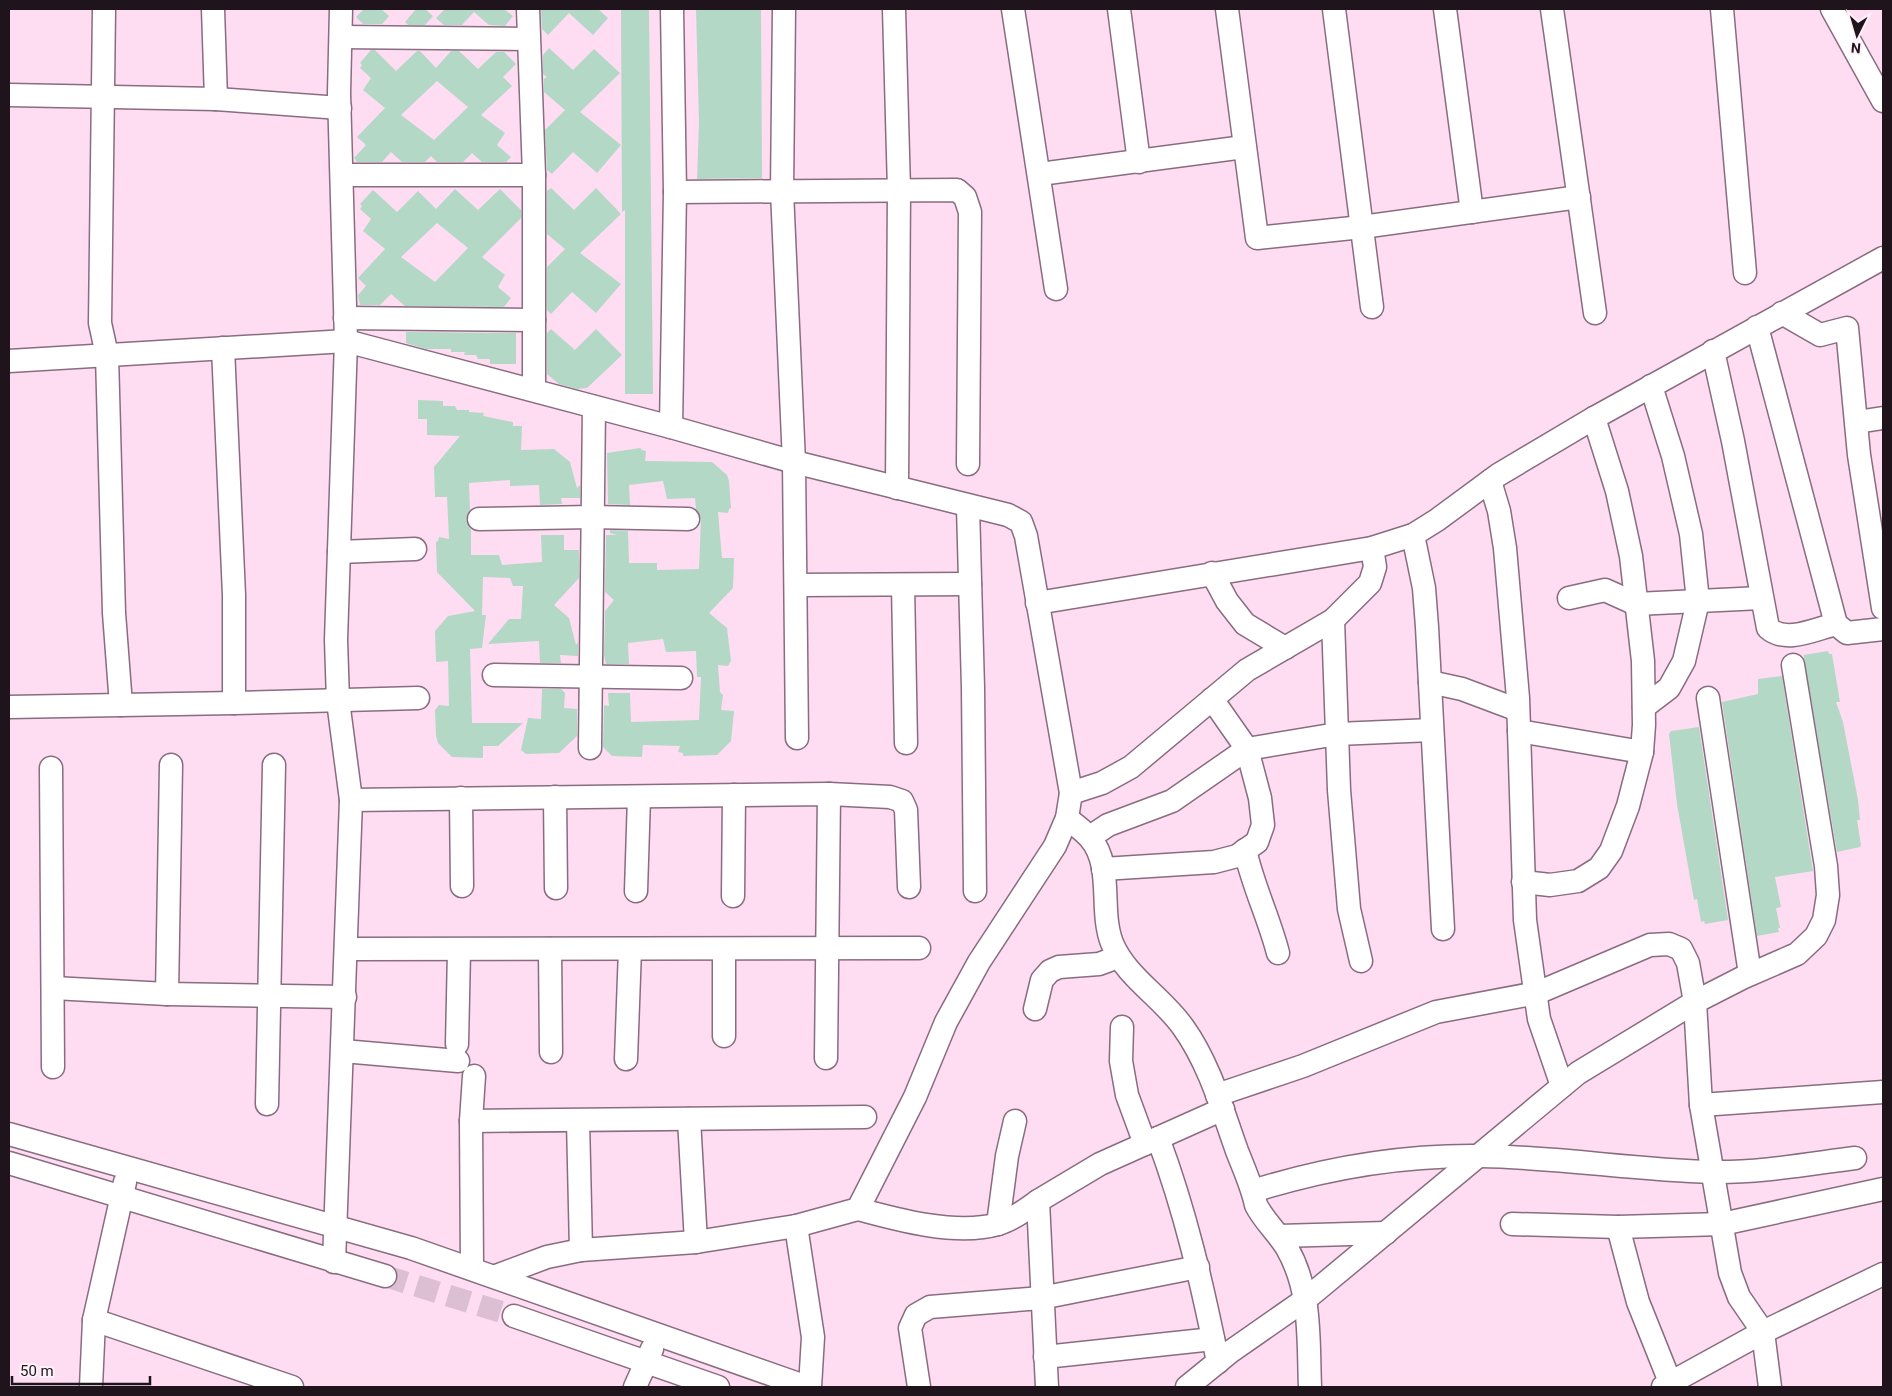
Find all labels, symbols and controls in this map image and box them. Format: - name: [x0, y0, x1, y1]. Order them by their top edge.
- north arrow: [1832, 10, 1882, 60]
- text: N: [1850, 40, 1861, 56]
- scale bar: [12, 1354, 150, 1386]
- text: 50 m: [20, 1362, 54, 1380]

